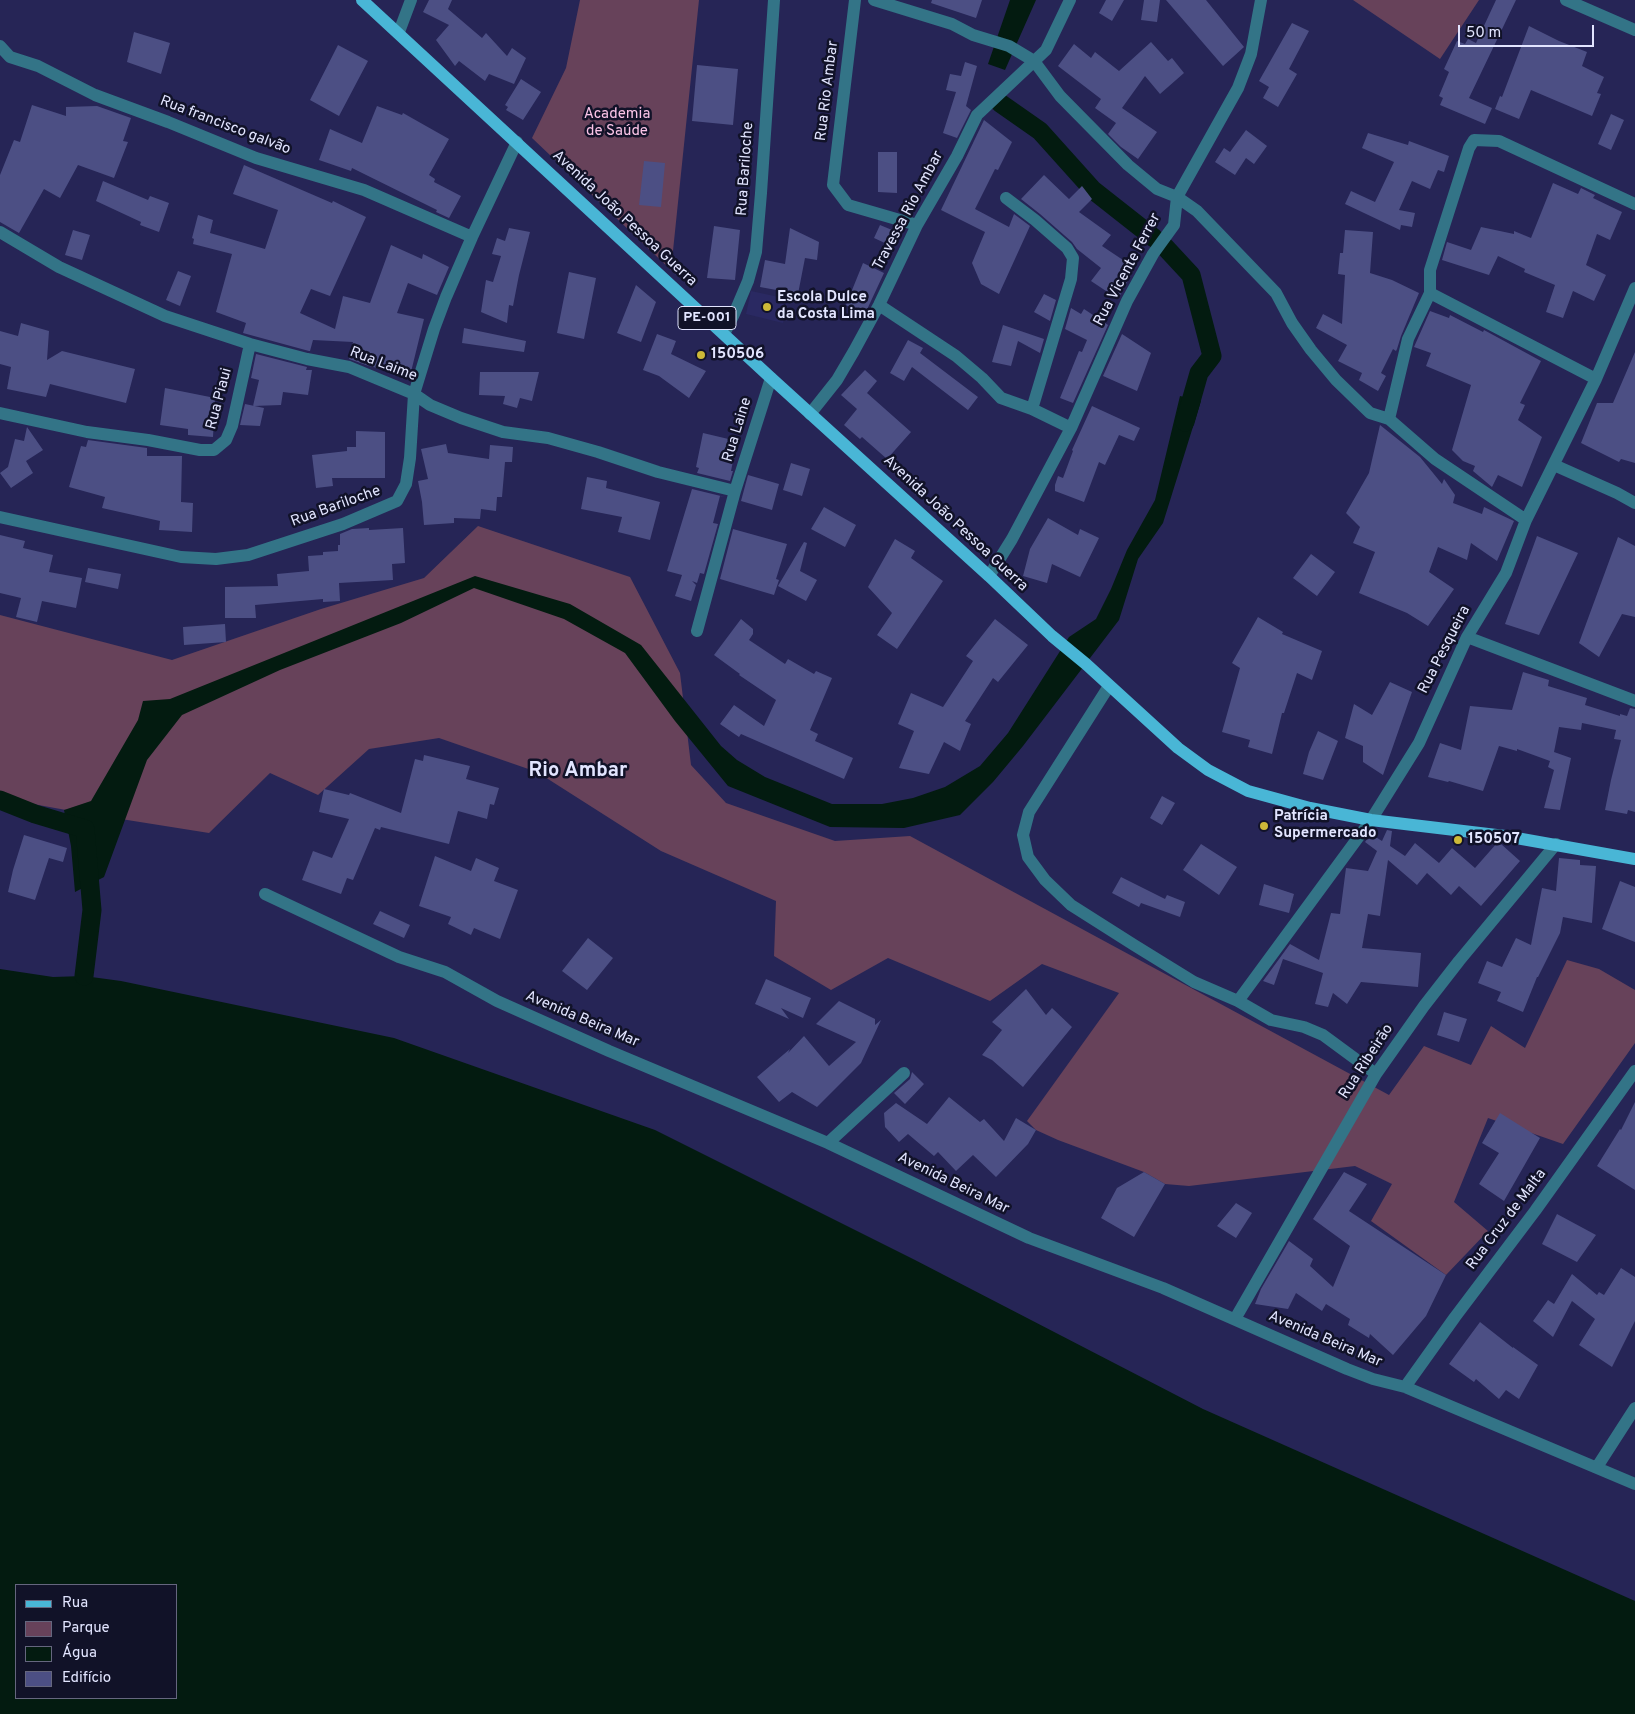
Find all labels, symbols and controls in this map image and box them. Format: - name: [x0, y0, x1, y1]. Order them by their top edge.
- scale bar: [1460, 15, 1596, 47]
- text: 50 m: [1466, 24, 1501, 43]
- street label: Rua Rio Ambar: [813, 40, 843, 142]
- street label: Rua francisco galvão: [157, 93, 293, 159]
- park label: Academia de Saúde: [584, 106, 650, 141]
- street label: Rua Bariloche: [734, 121, 758, 217]
- street label: Avenida João Pessoa Guerra: [548, 147, 700, 291]
- street label: Travessa Rio Ambar: [870, 148, 948, 274]
- street label: Rua Vicente Ferrer: [1091, 211, 1165, 329]
- place label: Escola Dulce da Costa Lima: [777, 289, 875, 324]
- marker: Escola Dulce da Costa Lima: [761, 301, 773, 313]
- road number: PE-001: [678, 306, 736, 330]
- street label: Rua Laime: [347, 344, 419, 386]
- place label: 150506: [711, 346, 764, 364]
- marker: 150506: [695, 349, 707, 361]
- street label: Rua Piaui: [203, 366, 237, 432]
- street label: Rua Laine: [720, 396, 756, 464]
- street label: Avenida João Pessoa Guerra: [879, 452, 1031, 596]
- street label: Rua Bariloche: [289, 482, 383, 532]
- street label: Rua Pesqueira: [1415, 603, 1475, 697]
- district label: Rio Ambar: [529, 760, 627, 784]
- place label: Patrícia Supermercado: [1274, 808, 1376, 843]
- marker: Patrícia Supermercado: [1258, 820, 1270, 832]
- place label: 150507: [1468, 831, 1520, 849]
- marker: 150507: [1452, 834, 1464, 846]
- street label: Avenida Beira Mar: [522, 988, 642, 1052]
- street label: Rua Ribeirão: [1336, 1021, 1398, 1103]
- street label: Avenida Beira Mar: [894, 1149, 1012, 1219]
- street label: Rua Cruz de Malta: [1463, 1166, 1551, 1274]
- street label: Avenida Beira Mar: [1265, 1308, 1385, 1372]
- legend: [15, 1584, 178, 1699]
- text: Rua: [62, 1594, 88, 1613]
- text: Parque: [62, 1619, 110, 1638]
- text: Água: [62, 1644, 97, 1663]
- text: Edifício: [62, 1669, 111, 1688]

